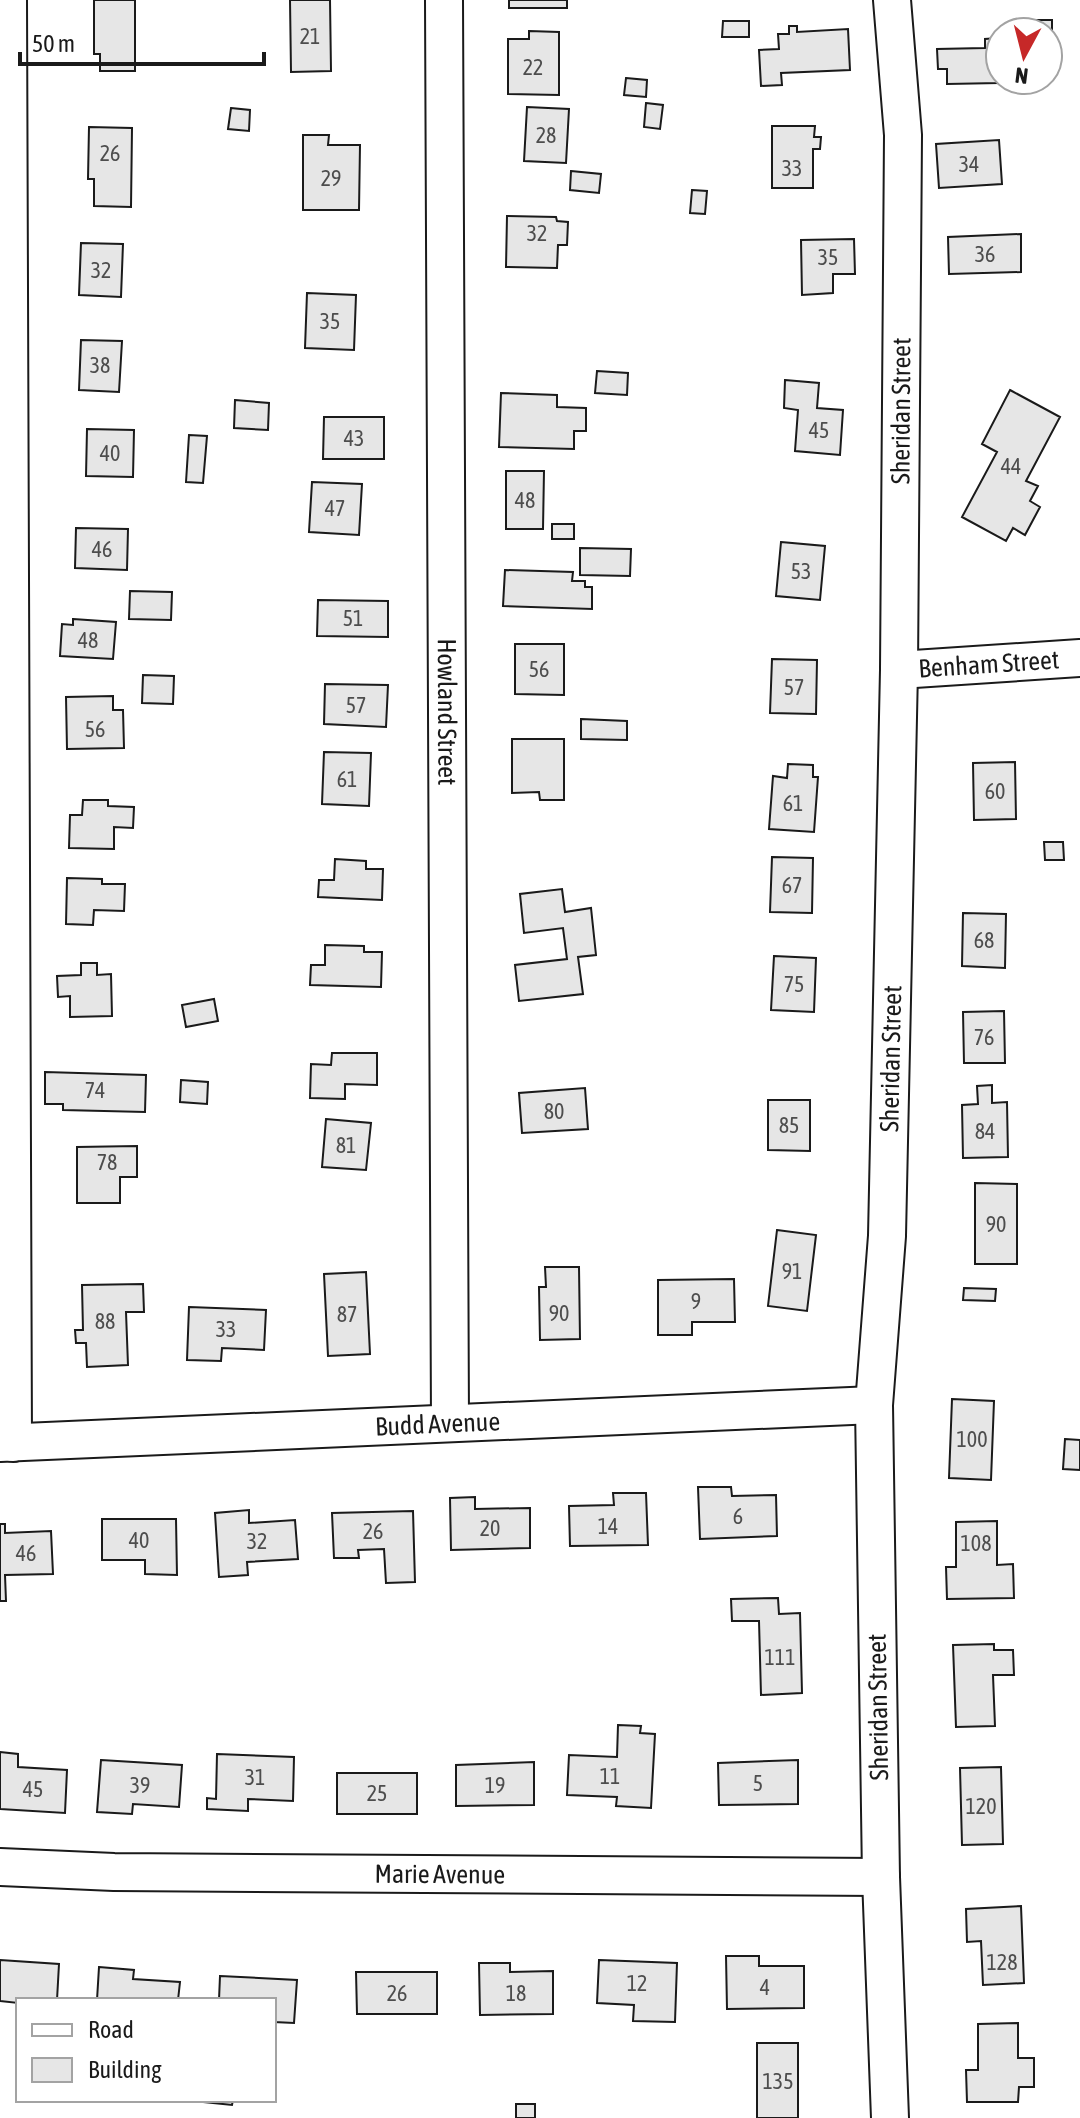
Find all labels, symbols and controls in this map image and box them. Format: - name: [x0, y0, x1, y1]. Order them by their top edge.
- scale bar: [20, 16, 264, 66]
- north arrow: [984, 16, 1064, 96]
- house number: 21: [300, 23, 320, 49]
- text: 50 m: [32, 30, 75, 57]
- house number: 22: [523, 54, 543, 80]
- text: N: [1014, 62, 1030, 90]
- house number: 28: [536, 122, 556, 148]
- house number: 26: [100, 140, 120, 166]
- house number: 34: [959, 151, 979, 177]
- house number: 33: [782, 155, 802, 181]
- house number: 29: [321, 165, 341, 191]
- house number: 32: [527, 220, 547, 246]
- house number: 36: [975, 241, 995, 267]
- house number: 35: [818, 244, 838, 270]
- house number: 32: [91, 257, 111, 283]
- house number: 35: [320, 308, 340, 334]
- street label: Sheridan Street: [885, 337, 916, 484]
- house number: 38: [90, 352, 110, 378]
- house number: 45: [809, 417, 829, 443]
- house number: 43: [344, 425, 364, 451]
- house number: 40: [100, 440, 120, 466]
- house number: 44: [1001, 453, 1021, 479]
- house number: 48: [515, 487, 535, 513]
- house number: 47: [325, 495, 345, 521]
- house number: 46: [92, 536, 112, 562]
- house number: 53: [791, 558, 811, 584]
- house number: 51: [343, 605, 363, 631]
- house number: 48: [78, 627, 98, 653]
- street label: Howland Street: [432, 638, 462, 786]
- street label: Benham Street: [918, 644, 1060, 684]
- house number: 56: [529, 656, 549, 682]
- house number: 57: [784, 674, 804, 700]
- house number: 57: [346, 692, 366, 718]
- house number: 56: [85, 716, 105, 742]
- house number: 61: [337, 766, 357, 792]
- house number: 60: [985, 778, 1005, 804]
- house number: 61: [783, 790, 803, 816]
- house number: 67: [782, 872, 802, 898]
- house number: 68: [974, 927, 994, 953]
- house number: 75: [784, 971, 804, 997]
- street label: Sheridan Street: [874, 985, 907, 1132]
- house number: 76: [974, 1024, 994, 1050]
- house number: 74: [85, 1077, 105, 1103]
- house number: 80: [544, 1098, 564, 1124]
- house number: 85: [779, 1112, 799, 1138]
- house number: 84: [975, 1118, 995, 1144]
- house number: 81: [336, 1132, 356, 1158]
- house number: 78: [97, 1149, 117, 1175]
- house number: 90: [986, 1211, 1006, 1237]
- house number: 91: [782, 1258, 802, 1284]
- house number: 9: [691, 1288, 701, 1314]
- house number: 90: [549, 1300, 569, 1326]
- house number: 87: [337, 1301, 357, 1327]
- house number: 88: [95, 1308, 115, 1334]
- house number: 33: [216, 1316, 236, 1342]
- street label: Budd Avenue: [374, 1406, 501, 1442]
- house number: 100: [956, 1426, 988, 1452]
- house number: 6: [733, 1503, 743, 1529]
- house number: 14: [598, 1513, 618, 1539]
- house number: 20: [480, 1515, 500, 1541]
- house number: 26: [363, 1518, 383, 1544]
- house number: 40: [129, 1527, 149, 1553]
- house number: 32: [247, 1528, 267, 1554]
- house number: 108: [960, 1530, 992, 1556]
- house number: 46: [16, 1540, 36, 1566]
- street label: Sheridan Street: [862, 1633, 894, 1781]
- house number: 111: [764, 1644, 796, 1670]
- house number: 11: [600, 1763, 620, 1789]
- house number: 31: [245, 1764, 265, 1790]
- house number: 5: [753, 1770, 763, 1796]
- house number: 39: [130, 1772, 150, 1798]
- house number: 19: [485, 1772, 505, 1798]
- house number: 45: [23, 1776, 43, 1802]
- house number: 25: [367, 1780, 387, 1806]
- house number: 120: [965, 1793, 997, 1819]
- street label: Marie Avenue: [375, 1859, 505, 1890]
- house number: 128: [986, 1949, 1018, 1975]
- house number: 12: [627, 1970, 647, 1996]
- house number: 4: [760, 1974, 770, 2000]
- house number: 26: [387, 1980, 407, 2006]
- house number: 18: [506, 1980, 526, 2006]
- legend: [16, 1998, 276, 2102]
- text: Road: [88, 2016, 134, 2043]
- text: Building: [88, 2056, 162, 2083]
- house number: 135: [762, 2068, 794, 2094]

